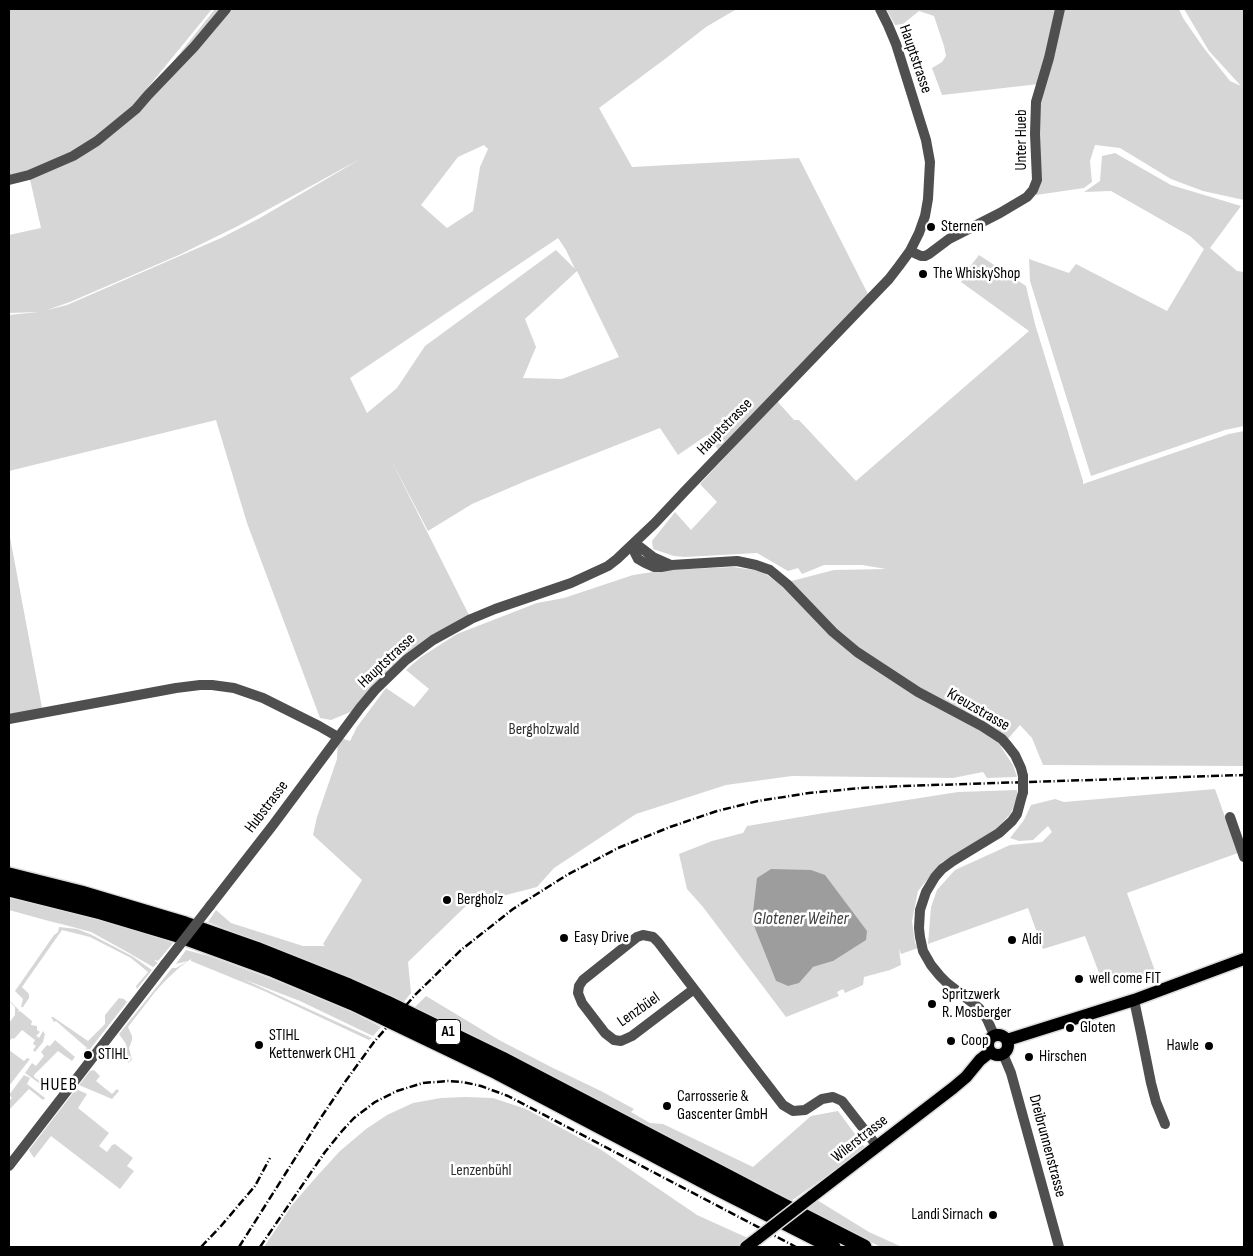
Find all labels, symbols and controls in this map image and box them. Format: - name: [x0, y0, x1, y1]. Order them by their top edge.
- street label: Hauptstrasse: [894, 22, 936, 96]
- street label: Unter Hueb: [1012, 109, 1032, 171]
- place label: Sternen: [941, 217, 984, 237]
- marker: Sternen: [925, 221, 937, 233]
- place label: The WhiskyShop: [933, 264, 1020, 284]
- marker: The WhiskyShop: [917, 268, 929, 280]
- street label: Hauptstrasse: [693, 395, 757, 459]
- street label: Hauptstrasse: [354, 630, 420, 692]
- street label: Kreuzstrasse: [943, 684, 1013, 736]
- park label: Bergholzwald: [509, 720, 579, 740]
- street label: Hubstrasse: [241, 777, 293, 837]
- place label: Bergholz: [457, 890, 503, 910]
- marker: Bergholz: [441, 894, 453, 906]
- water label: Glotener Weiher: [753, 908, 849, 930]
- place label: Easy Drive: [574, 928, 629, 948]
- place label: Aldi: [1022, 930, 1042, 950]
- marker: Easy Drive: [558, 932, 570, 944]
- marker: Aldi: [1006, 934, 1018, 946]
- place label: well come FIT: [1089, 969, 1161, 989]
- marker: well come FIT: [1073, 973, 1085, 985]
- place label: Spritzwerk R. Mosberger: [942, 985, 1011, 1023]
- street label: Lenzbüel: [614, 989, 664, 1031]
- marker: Spritzwerk R. Mosberger: [926, 998, 938, 1010]
- place label: Gloten: [1080, 1018, 1116, 1038]
- road number: A1: [436, 1020, 460, 1044]
- marker: Gloten: [1064, 1022, 1076, 1034]
- place label: STIHL Kettenwerk CH1: [269, 1026, 355, 1064]
- place label: Coop: [961, 1031, 989, 1051]
- marker: Coop: [945, 1035, 957, 1047]
- place label: Hawle: [1166, 1036, 1199, 1056]
- marker: STIHL Kettenwerk CH1: [253, 1039, 265, 1051]
- marker: Hawle: [1203, 1040, 1215, 1052]
- place label: STIHL: [98, 1045, 129, 1065]
- place label: Hirschen: [1039, 1047, 1087, 1067]
- marker: STIHL: [82, 1049, 94, 1061]
- marker: Hirschen: [1023, 1051, 1035, 1063]
- district label: HUEB: [40, 1074, 78, 1096]
- place label: Carrosserie & Gascenter GmbH: [677, 1087, 768, 1125]
- street label: Dreibrunnenstrasse: [1024, 1093, 1070, 1199]
- marker: Carrosserie & Gascenter GmbH: [661, 1100, 673, 1112]
- street label: Wilerstrasse: [828, 1111, 892, 1167]
- park label: Lenzenbühl: [451, 1161, 511, 1181]
- place label: Landi Sirnach: [911, 1205, 983, 1225]
- marker: Landi Sirnach: [987, 1209, 999, 1221]

